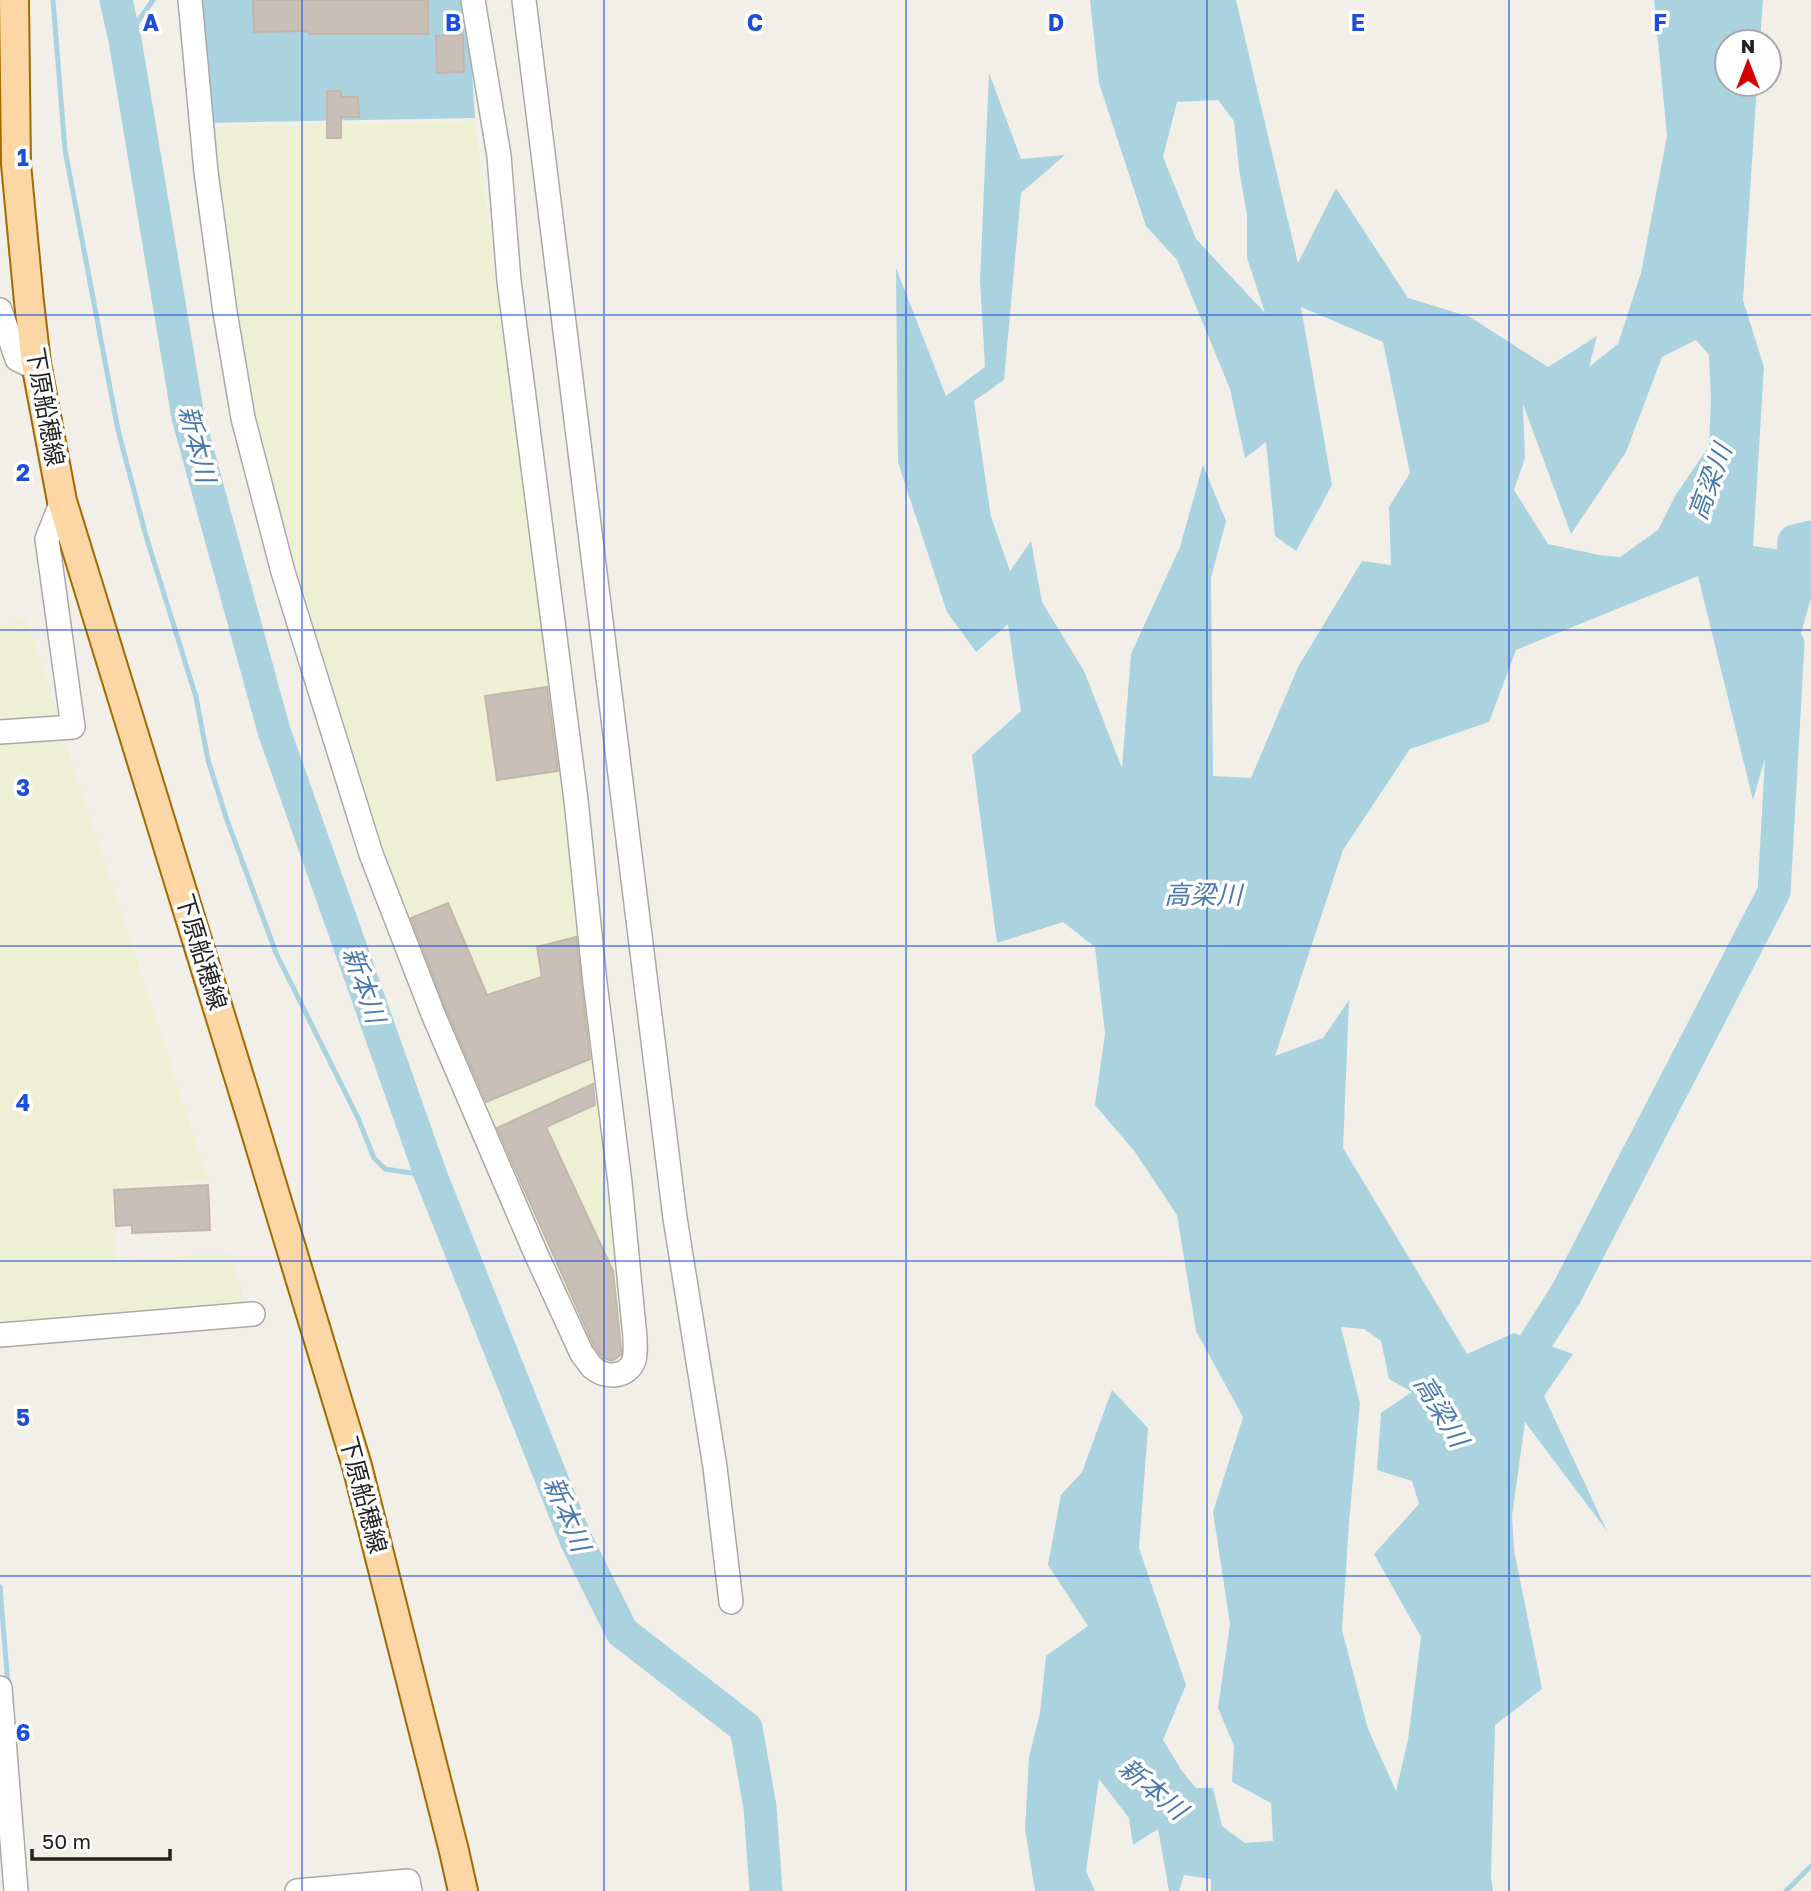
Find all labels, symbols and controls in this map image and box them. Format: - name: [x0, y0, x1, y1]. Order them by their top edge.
- text: A: [143, 8, 160, 36]
- text: B: [445, 8, 461, 36]
- text: C: [747, 8, 763, 36]
- text: D: [1048, 8, 1064, 36]
- text: E: [1351, 8, 1365, 36]
- text: F: [1653, 8, 1667, 36]
- north arrow: [1713, 28, 1783, 98]
- text: N: [1741, 34, 1755, 57]
- text: 1: [17, 143, 29, 171]
- street label: 下原船穂線: [22, 345, 71, 468]
- water label: 新本川: [173, 402, 223, 488]
- water label: 高梁川: [1682, 437, 1738, 524]
- text: 2: [16, 458, 30, 486]
- text: 3: [16, 773, 30, 801]
- water label: 高梁川: [1164, 879, 1245, 910]
- street label: 下原船穂線: [171, 890, 234, 1013]
- water label: 新本川: [337, 943, 393, 1030]
- text: 4: [16, 1088, 30, 1116]
- water label: 高梁川: [1408, 1369, 1476, 1455]
- text: 5: [16, 1403, 30, 1431]
- street label: 下原船穂線: [335, 1433, 394, 1556]
- water label: 新本川: [538, 1472, 598, 1559]
- text: 6: [16, 1718, 30, 1746]
- water label: 新本川: [1113, 1752, 1195, 1827]
- scale bar: [32, 1818, 170, 1862]
- text: 50 m: [42, 1828, 91, 1854]

